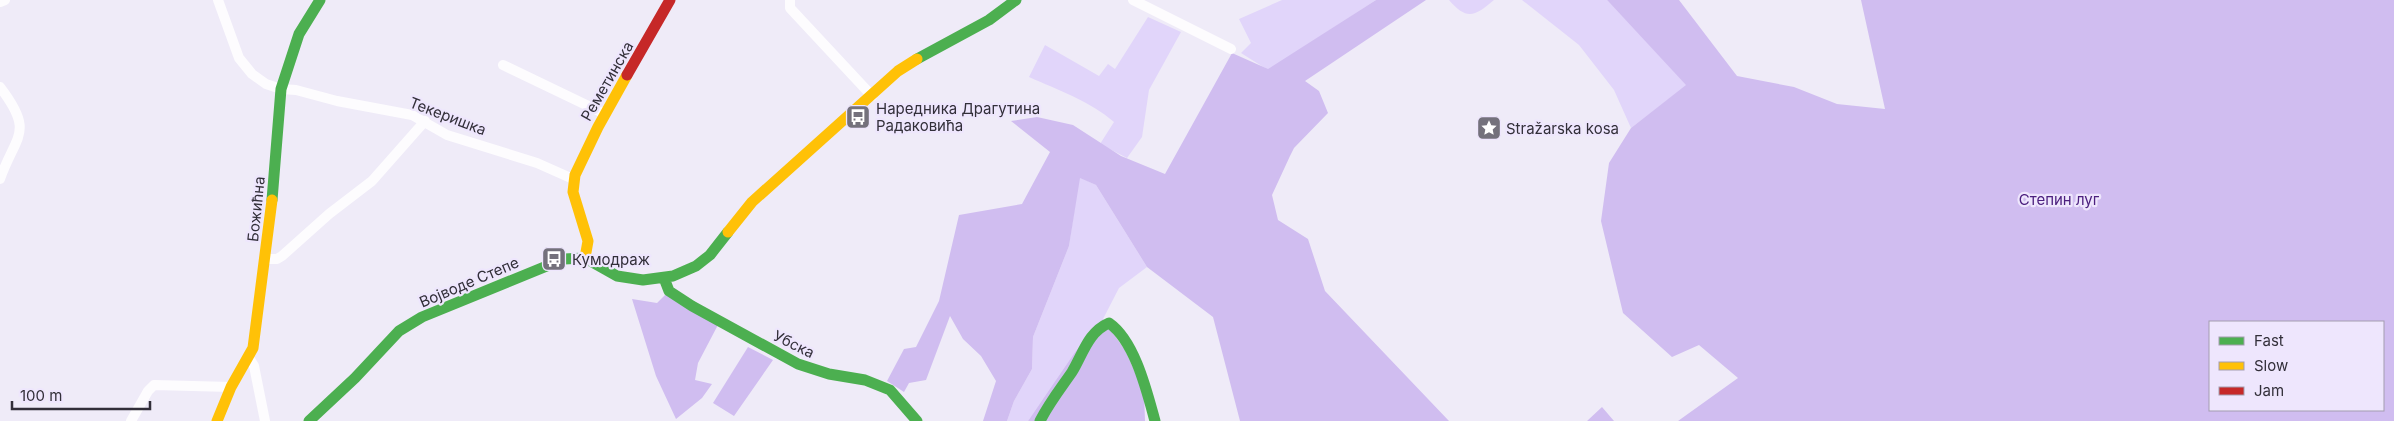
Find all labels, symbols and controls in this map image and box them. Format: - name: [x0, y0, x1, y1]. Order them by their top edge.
- street label: Реметинска: [577, 38, 637, 124]
- street label: Текеришка: [407, 93, 489, 139]
- place label: Наредника Драгутина Радаковића: [876, 99, 1040, 135]
- bus stop icon: Наредника Драгутина Радаковића: [845, 104, 871, 130]
- place icon: Stražarska kosa: [1476, 115, 1502, 141]
- place label: Stražarska kosa: [1506, 119, 1619, 138]
- street label: Божићна: [243, 175, 269, 243]
- park label: Степин луг: [2019, 190, 2100, 209]
- bus stop icon: Кумодраж: [541, 246, 567, 272]
- place label: Кумодраж: [572, 250, 650, 269]
- street label: Војводе Степе: [416, 252, 522, 312]
- legend: [2209, 321, 2384, 411]
- street label: Убска: [770, 326, 818, 362]
- text: Fast: [2254, 331, 2284, 350]
- text: Slow: [2254, 356, 2288, 375]
- scale bar: [12, 378, 150, 410]
- text: Jam: [2254, 381, 2284, 400]
- text: 100 m: [20, 386, 62, 405]

